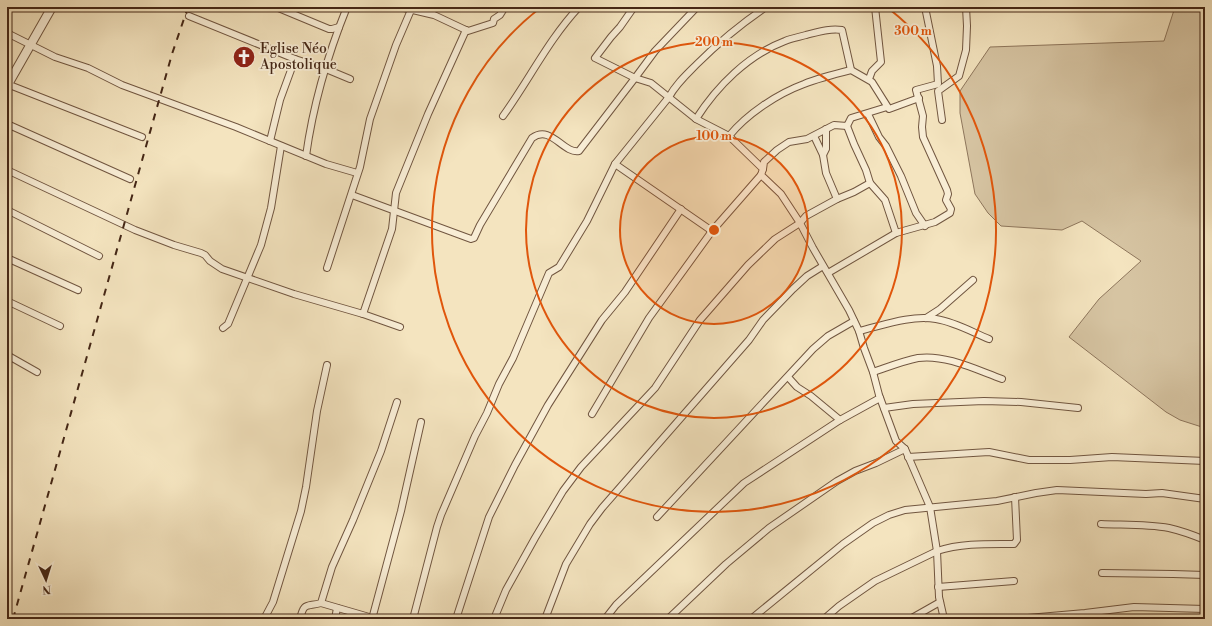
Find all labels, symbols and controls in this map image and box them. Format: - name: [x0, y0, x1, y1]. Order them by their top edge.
- text: 300 m: [894, 24, 932, 39]
- text: 200 m: [695, 35, 733, 50]
- place label: Eglise Néo Apostolique: [259, 40, 337, 74]
- church icon: Eglise Néo Apostolique: [231, 44, 257, 70]
- text: 100 m: [696, 129, 732, 144]
- centre of rings: [707, 223, 721, 237]
- north arrow: [26, 560, 66, 600]
- text: N: [42, 582, 51, 596]

